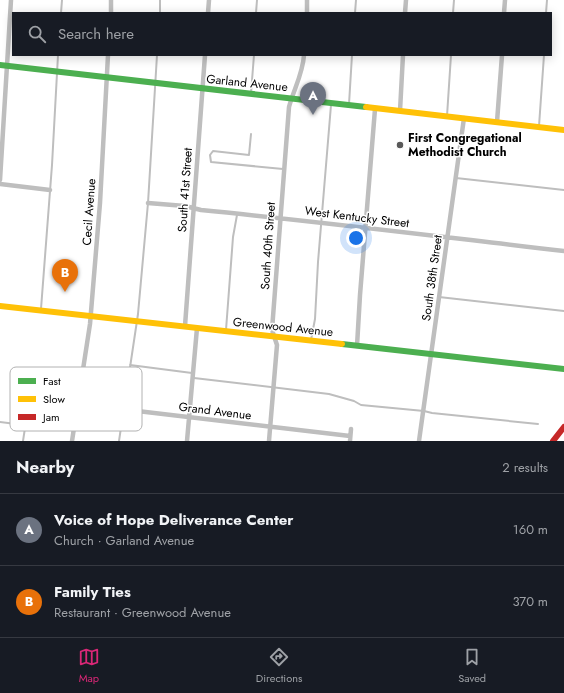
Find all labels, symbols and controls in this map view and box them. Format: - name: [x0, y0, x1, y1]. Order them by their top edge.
- search box: [12, 12, 552, 56]
- icon: search: [26, 23, 48, 45]
- text: Search here: [58, 23, 134, 45]
- street label: Garland Avenue: [205, 70, 289, 96]
- pin: A: [300, 82, 326, 115]
- place label: First Congregational Methodist Church: [408, 129, 522, 161]
- marker: First Congregational Methodist Church: [395, 140, 405, 150]
- street label: South 41st Street: [173, 147, 197, 233]
- street label: Cecil Avenue: [78, 178, 100, 246]
- street label: South 40th Street: [256, 201, 280, 290]
- street label: West Kentucky Street: [304, 202, 410, 232]
- your location: [346, 228, 366, 248]
- street label: South 38th Street: [417, 234, 447, 322]
- pin: B: [52, 259, 78, 292]
- street label: Greenwood Avenue: [232, 313, 334, 341]
- legend: [10, 367, 142, 431]
- text: Fast: [43, 373, 61, 389]
- text: Slow: [43, 391, 65, 407]
- street label: Grand Avenue: [178, 398, 252, 424]
- text: Jam: [41, 409, 60, 425]
- text: Nearby: [16, 455, 74, 479]
- text: 2 results: [502, 458, 548, 477]
- text: Voice of Hope Deliverance Center: [54, 509, 294, 531]
- text: A: [24, 520, 34, 539]
- text: 160 m: [513, 520, 548, 539]
- text: Church · Garland Avenue: [54, 531, 194, 550]
- text: Family Ties: [54, 581, 131, 603]
- text: B: [25, 592, 33, 611]
- text: 370 m: [512, 592, 548, 611]
- text: Restaurant · Greenwood Avenue: [54, 603, 231, 622]
- tab: Map: [78, 646, 100, 686]
- tab: Directions: [256, 646, 302, 686]
- tab: Saved: [458, 646, 486, 686]

